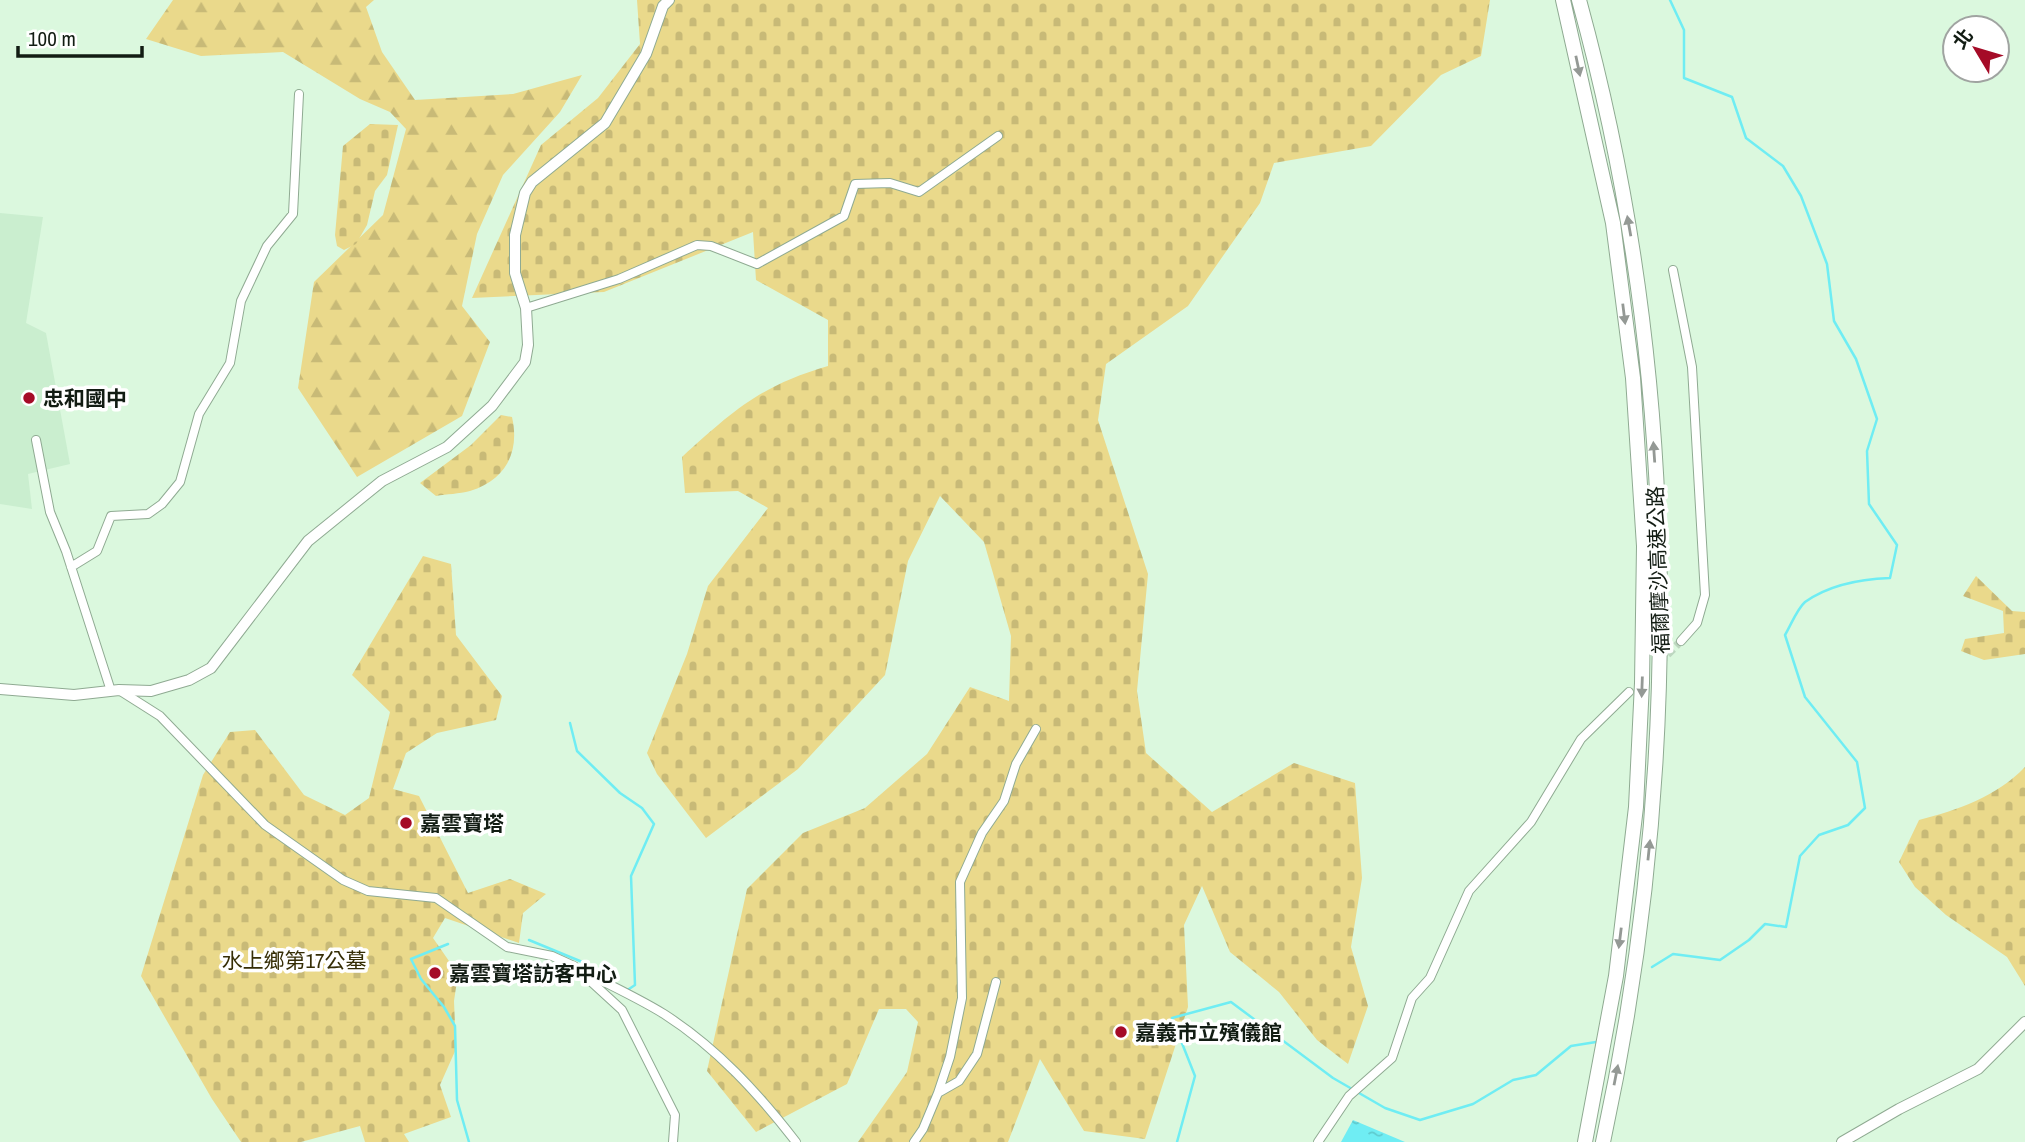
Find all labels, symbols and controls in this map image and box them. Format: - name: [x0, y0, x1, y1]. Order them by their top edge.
- scale bar: [18, 14, 142, 58]
- north arrow: [1941, 14, 2011, 84]
- text: 北: [1947, 23, 1979, 54]
- text: 100 m: [28, 24, 76, 53]
- one-way arrow: [1573, 55, 1584, 77]
- one-way arrow: [1623, 215, 1634, 237]
- one-way arrow: [1619, 303, 1630, 325]
- place label: 忠和國中: [43, 384, 127, 413]
- marker: 忠和國中: [21, 390, 37, 406]
- one-way arrow: [1648, 441, 1659, 463]
- street label: 福爾摩沙高速公路: [1641, 486, 1675, 654]
- one-way arrow: [1636, 677, 1647, 699]
- place label: 嘉雲寶塔: [420, 809, 504, 838]
- marker: 嘉雲寶塔: [398, 815, 414, 831]
- one-way arrow: [1644, 839, 1655, 861]
- one-way arrow: [1615, 928, 1626, 950]
- park label: 水上鄉第17公墓: [221, 946, 367, 975]
- place label: 嘉雲寶塔訪客中心: [449, 959, 617, 988]
- marker: 嘉雲寶塔訪客中心: [427, 965, 443, 981]
- place label: 嘉義市立殯儀館: [1135, 1018, 1282, 1047]
- marker: 嘉義市立殯儀館: [1113, 1024, 1129, 1040]
- one-way arrow: [1611, 1064, 1622, 1086]

